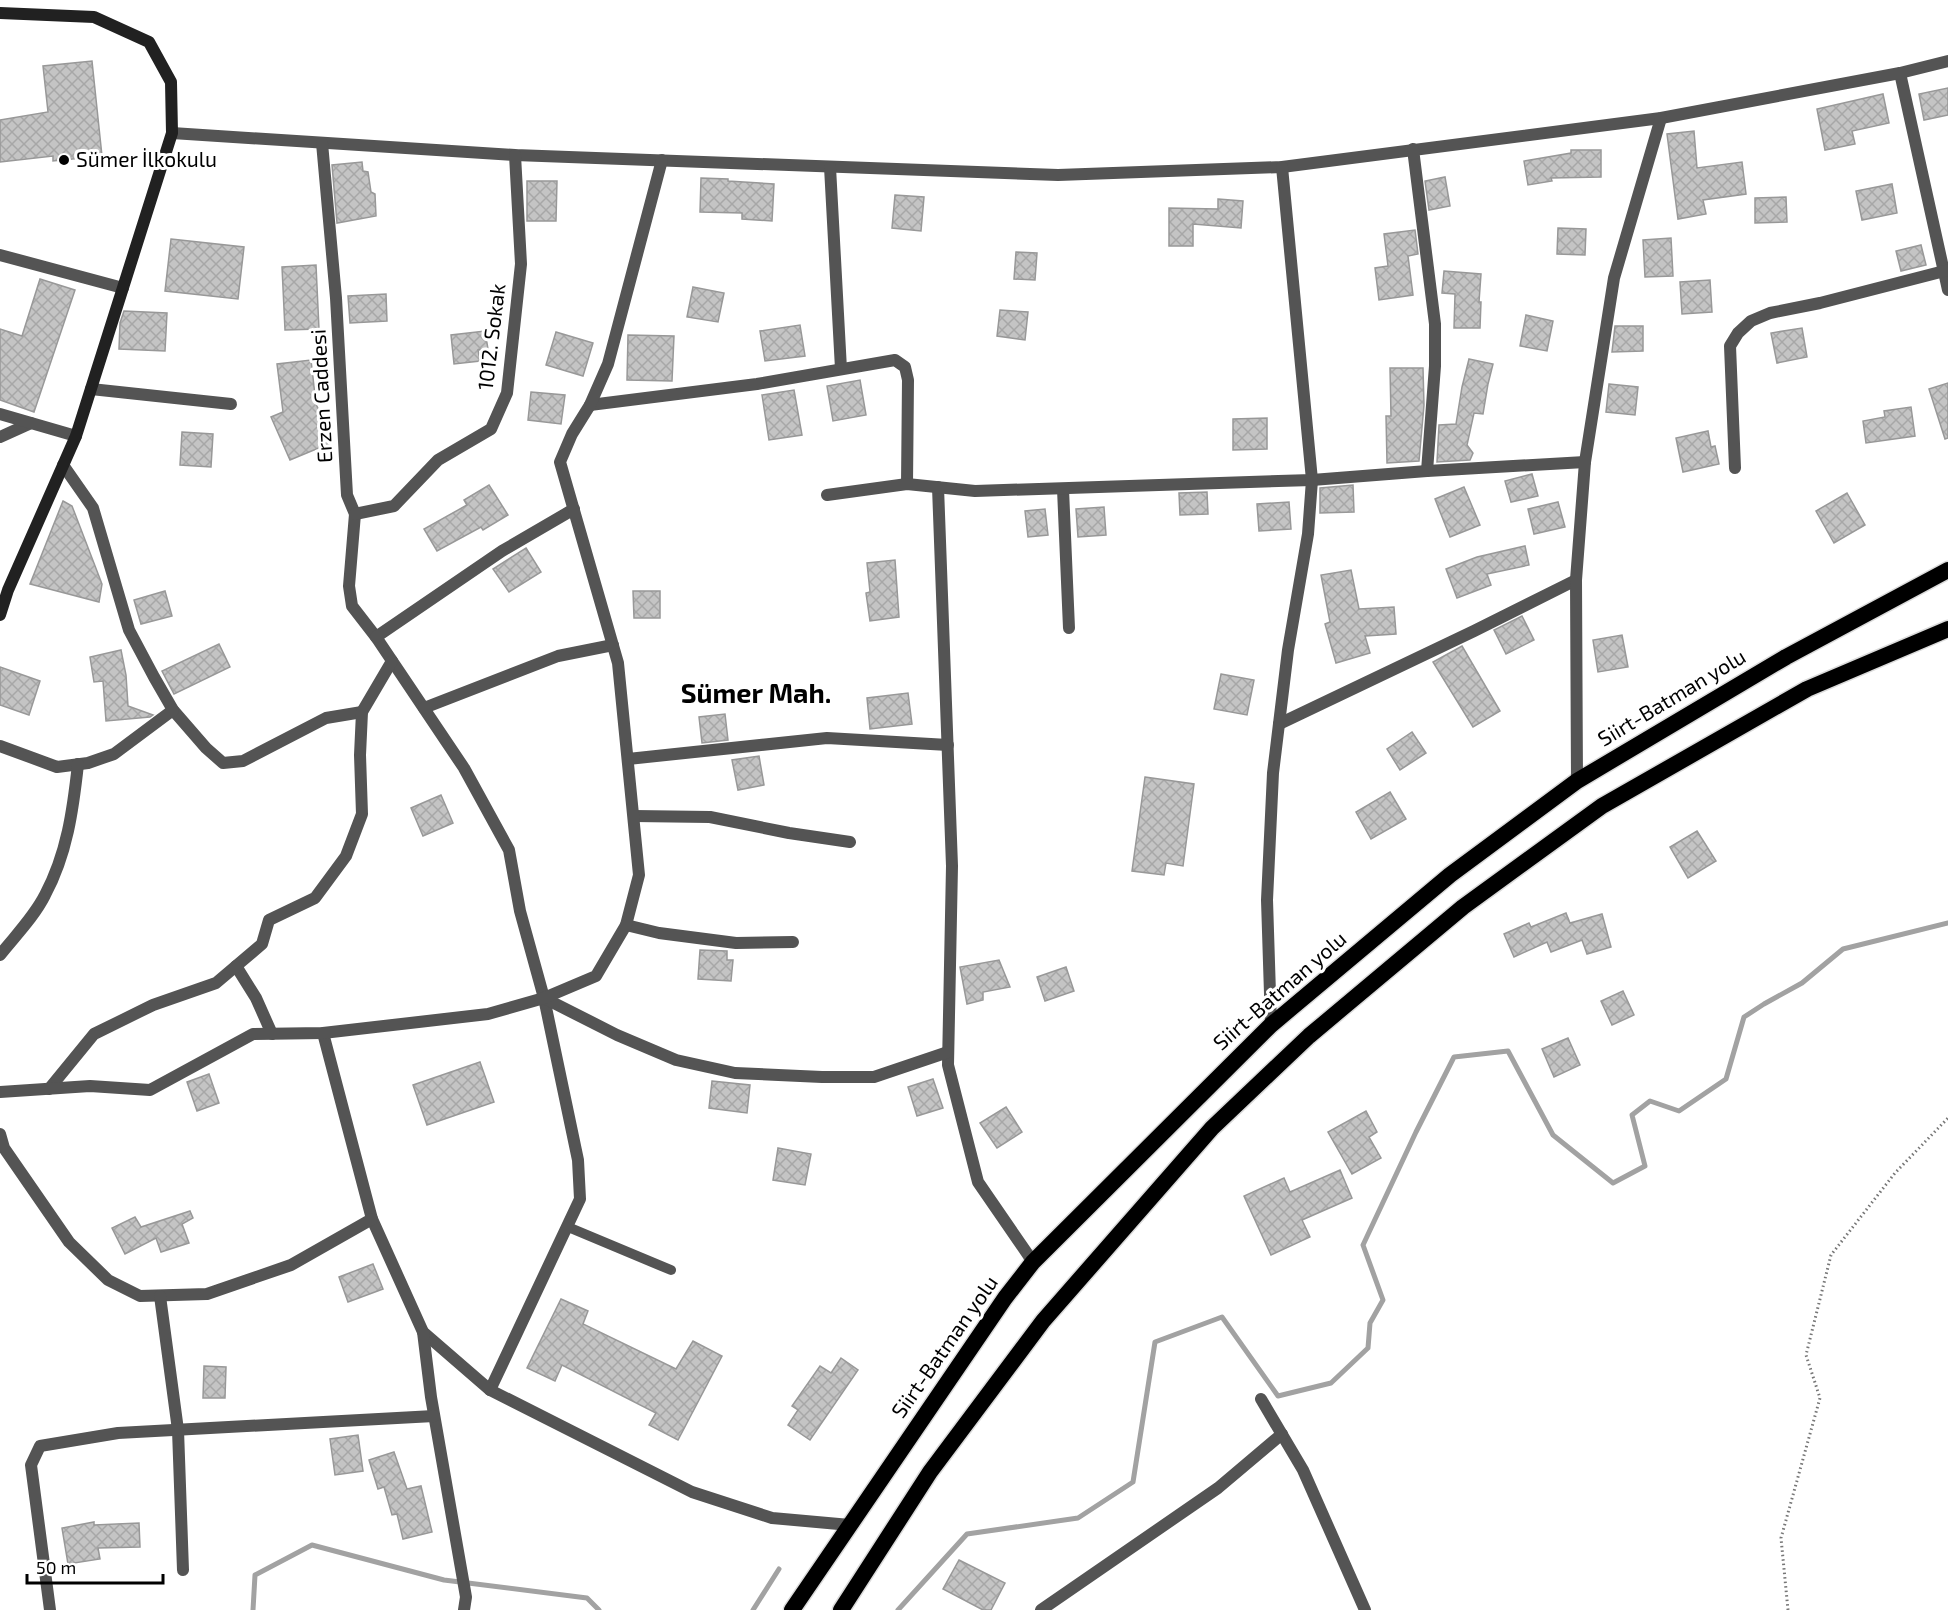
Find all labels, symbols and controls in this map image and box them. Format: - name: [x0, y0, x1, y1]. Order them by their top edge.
- place label: Sümer İlkokulu: [76, 146, 217, 171]
- marker: Sümer İlkokulu: [57, 153, 71, 167]
- street label: 1012. Sokak: [472, 282, 509, 392]
- street label: Erzen Caddesi: [305, 329, 336, 464]
- street label: Siirt-Batman yolu: [1593, 643, 1750, 751]
- district label: Sümer Mah.: [681, 676, 831, 708]
- street label: Siirt-Batman yolu: [1207, 925, 1351, 1054]
- street label: Siirt-Batman yolu: [885, 1270, 1002, 1422]
- scale bar: [27, 1547, 164, 1585]
- text: 50 m: [36, 1556, 76, 1578]

